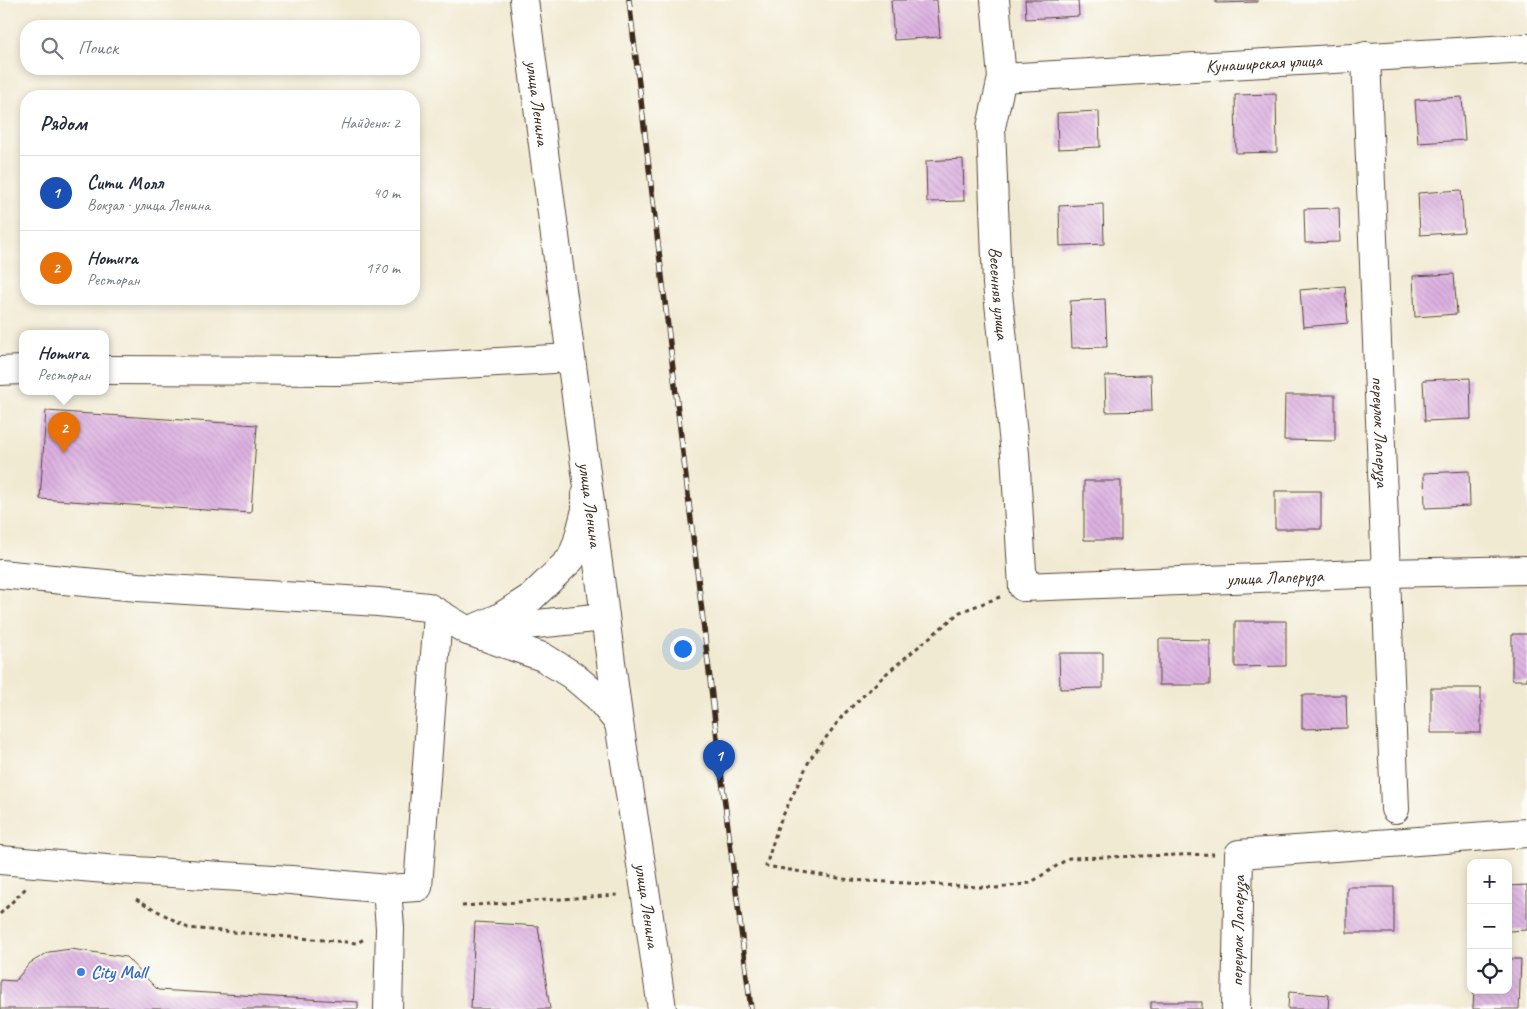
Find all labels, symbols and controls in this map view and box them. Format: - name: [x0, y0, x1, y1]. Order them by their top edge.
- search box: [20, 20, 420, 75]
- icon: search: [38, 34, 66, 62]
- text: Поиск: [78, 36, 118, 60]
- street label: Кунаширская улица: [1205, 49, 1324, 77]
- street label: улица Ленина: [521, 58, 554, 149]
- text: Рядом: [40, 110, 87, 136]
- text: Найдено: 2: [340, 113, 400, 133]
- text: Сити Молл: [87, 171, 163, 195]
- text: 1: [52, 183, 60, 203]
- text: 40 m: [373, 183, 400, 203]
- text: Вокзал · улица Ленина: [87, 195, 210, 215]
- text: Homura: [87, 246, 137, 270]
- street label: Весенняя улица: [985, 247, 1014, 342]
- text: 2: [52, 258, 60, 278]
- text: 170 m: [366, 258, 400, 278]
- text: Ресторан: [87, 270, 140, 290]
- popup: [19, 330, 109, 395]
- text: Homura: [38, 341, 88, 365]
- text: Ресторан: [38, 365, 90, 385]
- street label: переулок Лаперуза: [1367, 376, 1394, 489]
- pin: 2: [48, 412, 80, 453]
- street label: улица Ленина: [574, 460, 607, 550]
- street label: улица Лаперуза: [1225, 564, 1325, 590]
- your location: [670, 636, 696, 662]
- pin: 1: [703, 740, 735, 781]
- map controls: [1467, 859, 1512, 994]
- button: +: [1467, 859, 1512, 904]
- street label: улица Ленина: [630, 861, 664, 951]
- street label: переулок Лаперуза: [1225, 874, 1250, 987]
- button: −: [1467, 904, 1512, 949]
- button: locate: [1467, 949, 1512, 994]
- place label: City Mall: [91, 961, 150, 983]
- marker: City Mall: [75, 966, 87, 978]

